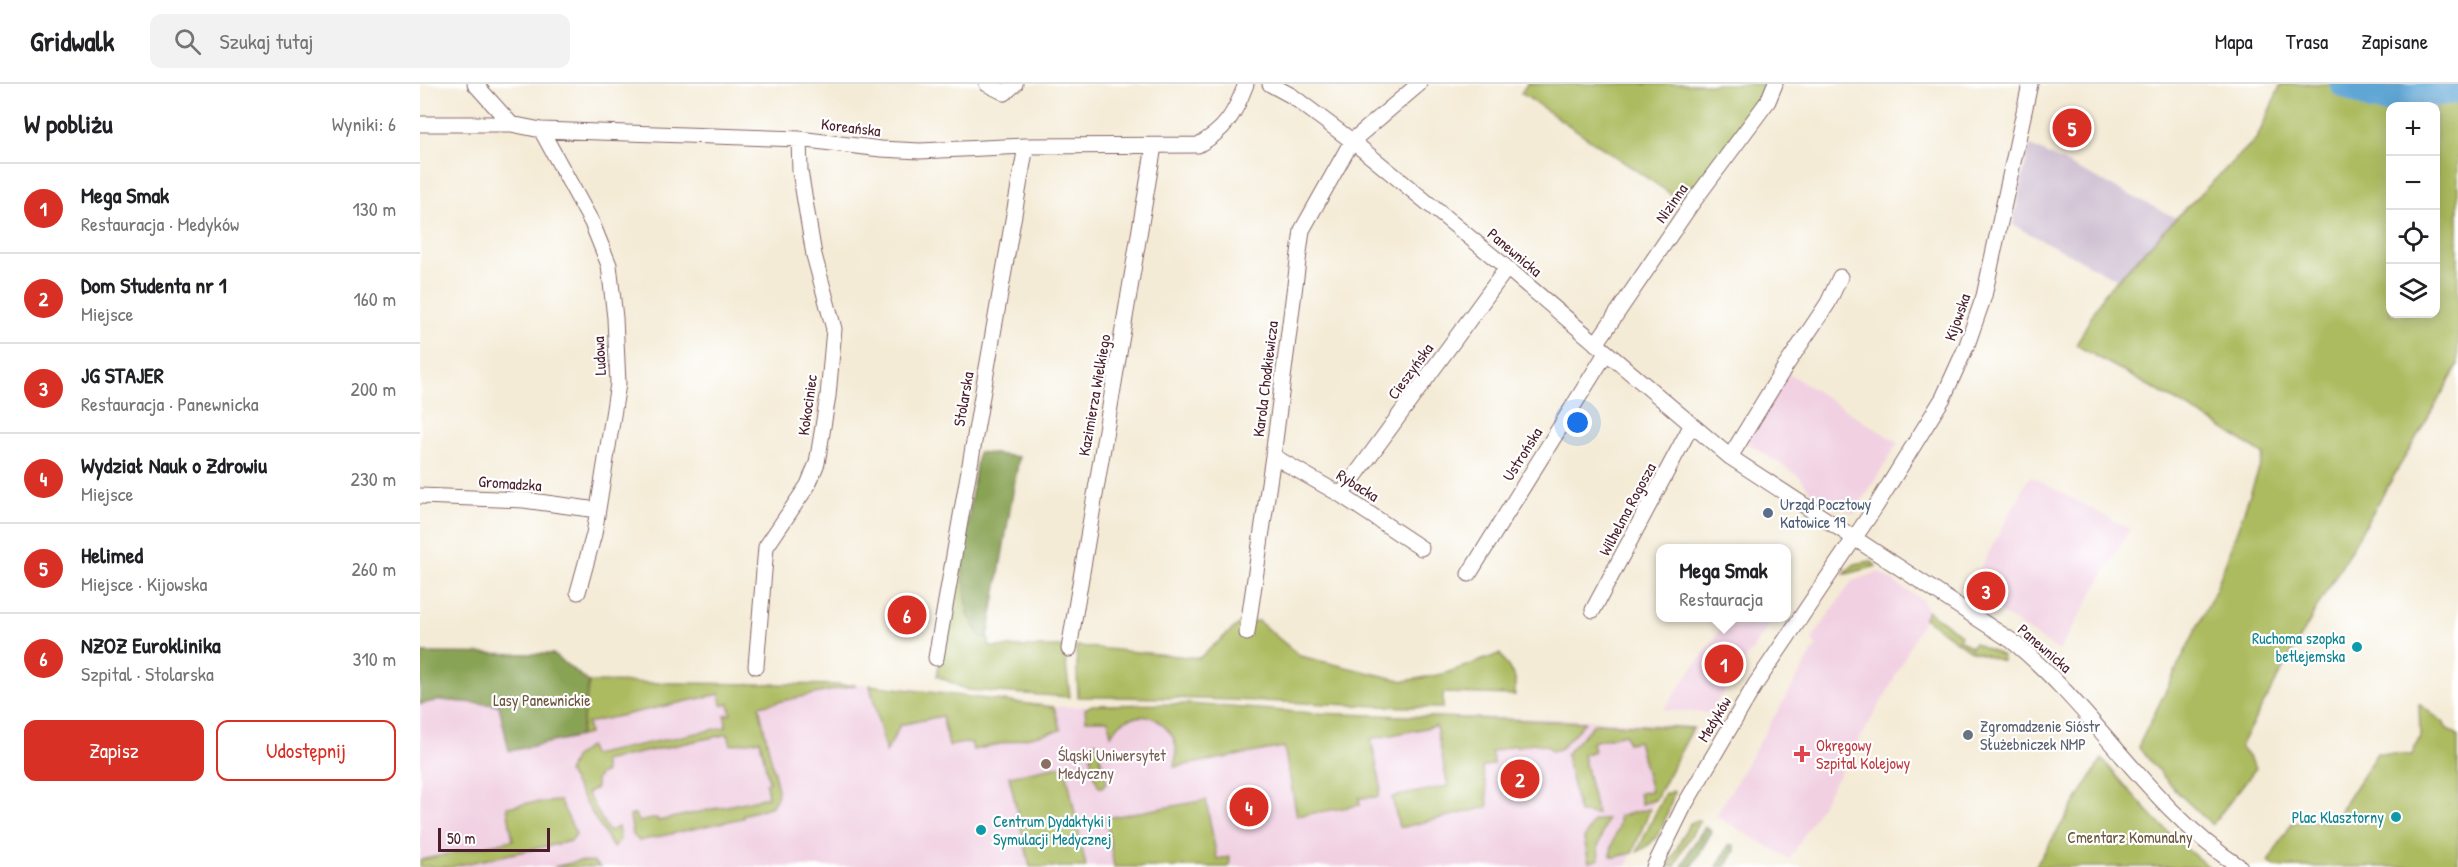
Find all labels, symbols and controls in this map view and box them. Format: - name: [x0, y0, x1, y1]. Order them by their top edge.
- search box: [150, 14, 570, 68]
- text: Gridwalk: [30, 22, 114, 60]
- icon: search: [171, 25, 204, 58]
- text: Szukaj tutaj: [219, 26, 313, 56]
- text: Mapa: [2215, 27, 2253, 56]
- text: Trasa: [2286, 27, 2328, 56]
- text: Zapisane: [2361, 27, 2428, 56]
- map controls: [2386, 102, 2440, 318]
- button: +: [2386, 102, 2440, 156]
- text: W pobliżu: [24, 106, 113, 141]
- pin: 5: [2052, 106, 2092, 150]
- text: Wyniki: 6: [332, 110, 396, 137]
- street label: Koreańska: [820, 112, 882, 142]
- button: −: [2386, 156, 2440, 210]
- street label: Nizinna: [1650, 179, 1692, 227]
- text: Mega Smak: [81, 180, 169, 210]
- text: 1: [40, 195, 47, 222]
- text: 130 m: [353, 195, 396, 222]
- text: Restauracja · Medyków: [81, 210, 239, 237]
- button: locate: [2386, 210, 2440, 264]
- street label: Panewnicka: [1483, 223, 1547, 281]
- button: layers: [2386, 264, 2440, 318]
- text: Dom Studenta nr 1: [81, 270, 227, 300]
- text: 2: [39, 285, 48, 312]
- text: 160 m: [354, 285, 396, 312]
- street label: Kijowska: [1939, 290, 1975, 344]
- text: Miejsce: [81, 300, 133, 327]
- street label: Karola Chodkiewicza: [1247, 320, 1283, 438]
- street label: Kazimierza Wielkiego: [1072, 332, 1116, 458]
- street label: Ludowa: [587, 336, 611, 376]
- street label: Cieszyńska: [1382, 338, 1438, 404]
- text: JG STAJER: [81, 360, 164, 390]
- street label: Stolarska: [947, 370, 979, 428]
- street label: Kokociniec: [792, 372, 822, 437]
- text: 3: [39, 375, 48, 402]
- text: 200 m: [351, 375, 396, 402]
- text: Restauracja · Panewnicka: [81, 390, 259, 417]
- your location: [1563, 408, 1592, 437]
- street label: Ustrońska: [1497, 423, 1547, 485]
- text: Wydział Nauk o Zdrowiu: [81, 450, 267, 480]
- street label: Wilhelma Rogosza: [1593, 459, 1661, 559]
- street label: Rybacka: [1333, 463, 1383, 507]
- text: 4: [40, 465, 47, 492]
- text: 230 m: [351, 465, 396, 492]
- street label: Gromadzka: [478, 470, 542, 496]
- text: Miejsce: [81, 480, 133, 507]
- place label: Urząd Pocztowy Katowice 19: [1780, 493, 1872, 533]
- marker: Urząd Pocztowy Katowice 19: [1761, 506, 1775, 520]
- text: Helimed: [81, 540, 143, 570]
- popup: [1656, 544, 1791, 622]
- text: 5: [39, 555, 48, 582]
- text: 260 m: [352, 555, 396, 582]
- text: Mega Smak: [1679, 555, 1768, 585]
- pin: 3: [1966, 568, 2006, 614]
- text: Miejsce · Kijowska: [81, 570, 207, 597]
- text: Restauracja: [1679, 585, 1763, 612]
- pin: 6: [888, 592, 926, 638]
- street label: Panewnicka: [2013, 618, 2077, 678]
- place label: Ruchoma szopka betlejemska: [2252, 627, 2345, 667]
- text: NZOZ Euroklinika: [81, 630, 221, 660]
- marker: Ruchoma szopka betlejemska: [2350, 640, 2364, 654]
- pin: 1: [1704, 642, 1744, 686]
- text: 6: [40, 645, 47, 672]
- text: 310 m: [353, 645, 396, 672]
- text: Szpital · Stolarska: [81, 660, 214, 687]
- park label: Lasy Panewnickie: [493, 689, 591, 711]
- street label: Medyków: [1692, 692, 1736, 746]
- place label: Zgromadzenie Sióstr Służebniczek NMP: [1980, 715, 2101, 755]
- button: Zapisz: [24, 720, 204, 781]
- button: Udostępnij: [216, 720, 396, 781]
- marker: Zgromadzenie Sióstr Służebniczek NMP: [1961, 728, 1975, 742]
- place label: Okręgowy Szpital Kolejowy: [1816, 734, 1910, 774]
- place label: Śląski Uniwersytet Medyczny: [1058, 744, 1166, 784]
- marker: Okręgowy Szpital Kolejowy: [1793, 745, 1811, 763]
- pin: 2: [1500, 756, 1540, 802]
- marker: Śląski Uniwersytet Medyczny: [1039, 757, 1053, 771]
- pin: 4: [1230, 784, 1268, 830]
- place label: Plac Klasztorny: [2292, 806, 2384, 828]
- place label: Centrum Dydaktyki i Symulacji Medycznej: [993, 810, 1111, 850]
- marker: Plac Klasztorny: [2389, 810, 2403, 824]
- marker: Centrum Dydaktyki i Symulacji Medycznej: [974, 823, 988, 837]
- scale bar: [438, 825, 550, 852]
- park label: Cmentarz Komunalny: [2067, 826, 2193, 848]
- text: 50 m: [447, 827, 476, 849]

